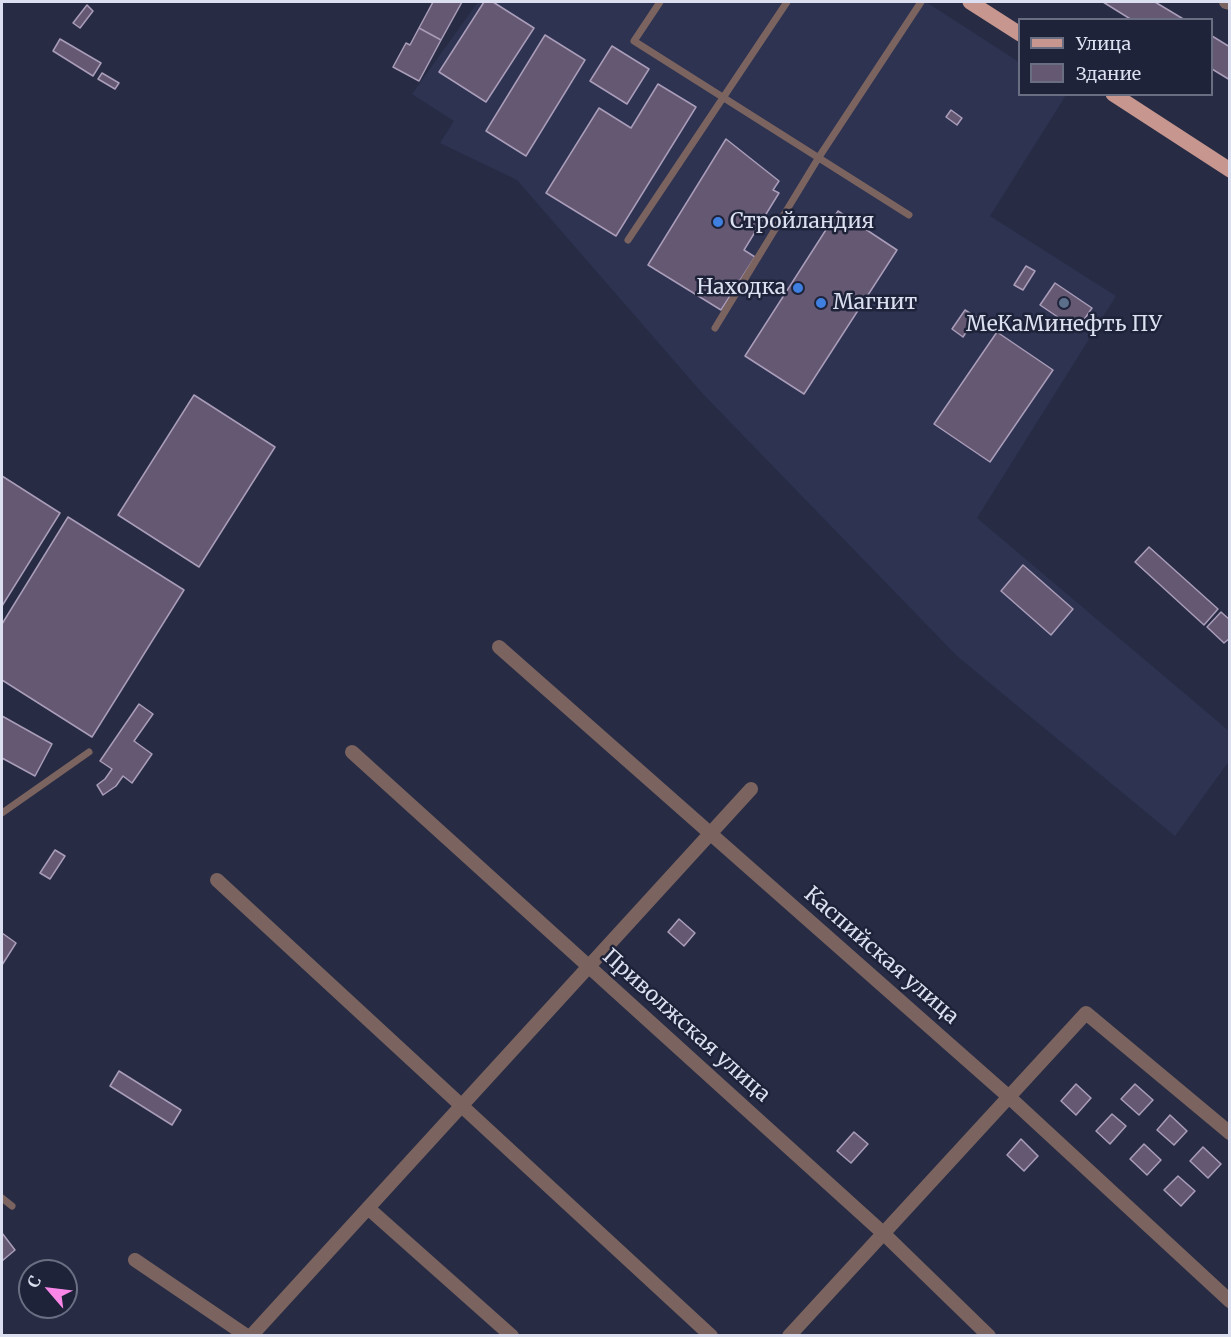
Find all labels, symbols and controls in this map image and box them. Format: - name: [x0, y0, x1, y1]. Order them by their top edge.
- legend: [1018, 18, 1213, 96]
- text: Улица: [1076, 32, 1131, 55]
- text: Здание: [1076, 62, 1141, 85]
- place label: Стройландия: [730, 209, 874, 235]
- marker: Стройландия: [711, 215, 725, 229]
- place label: Находка: [696, 275, 786, 301]
- marker: Находка: [791, 281, 805, 295]
- place label: Магнит: [833, 290, 917, 316]
- marker: Магнит: [814, 296, 828, 310]
- marker: МеКаМинефть ПУ: [1057, 296, 1071, 310]
- place label: МеКаМинефть ПУ: [966, 312, 1162, 338]
- street label: Каспийская улица: [799, 882, 963, 1030]
- street label: Приволжская улица: [597, 944, 775, 1108]
- north arrow: [18, 1259, 78, 1319]
- text: С: [23, 1272, 45, 1291]

